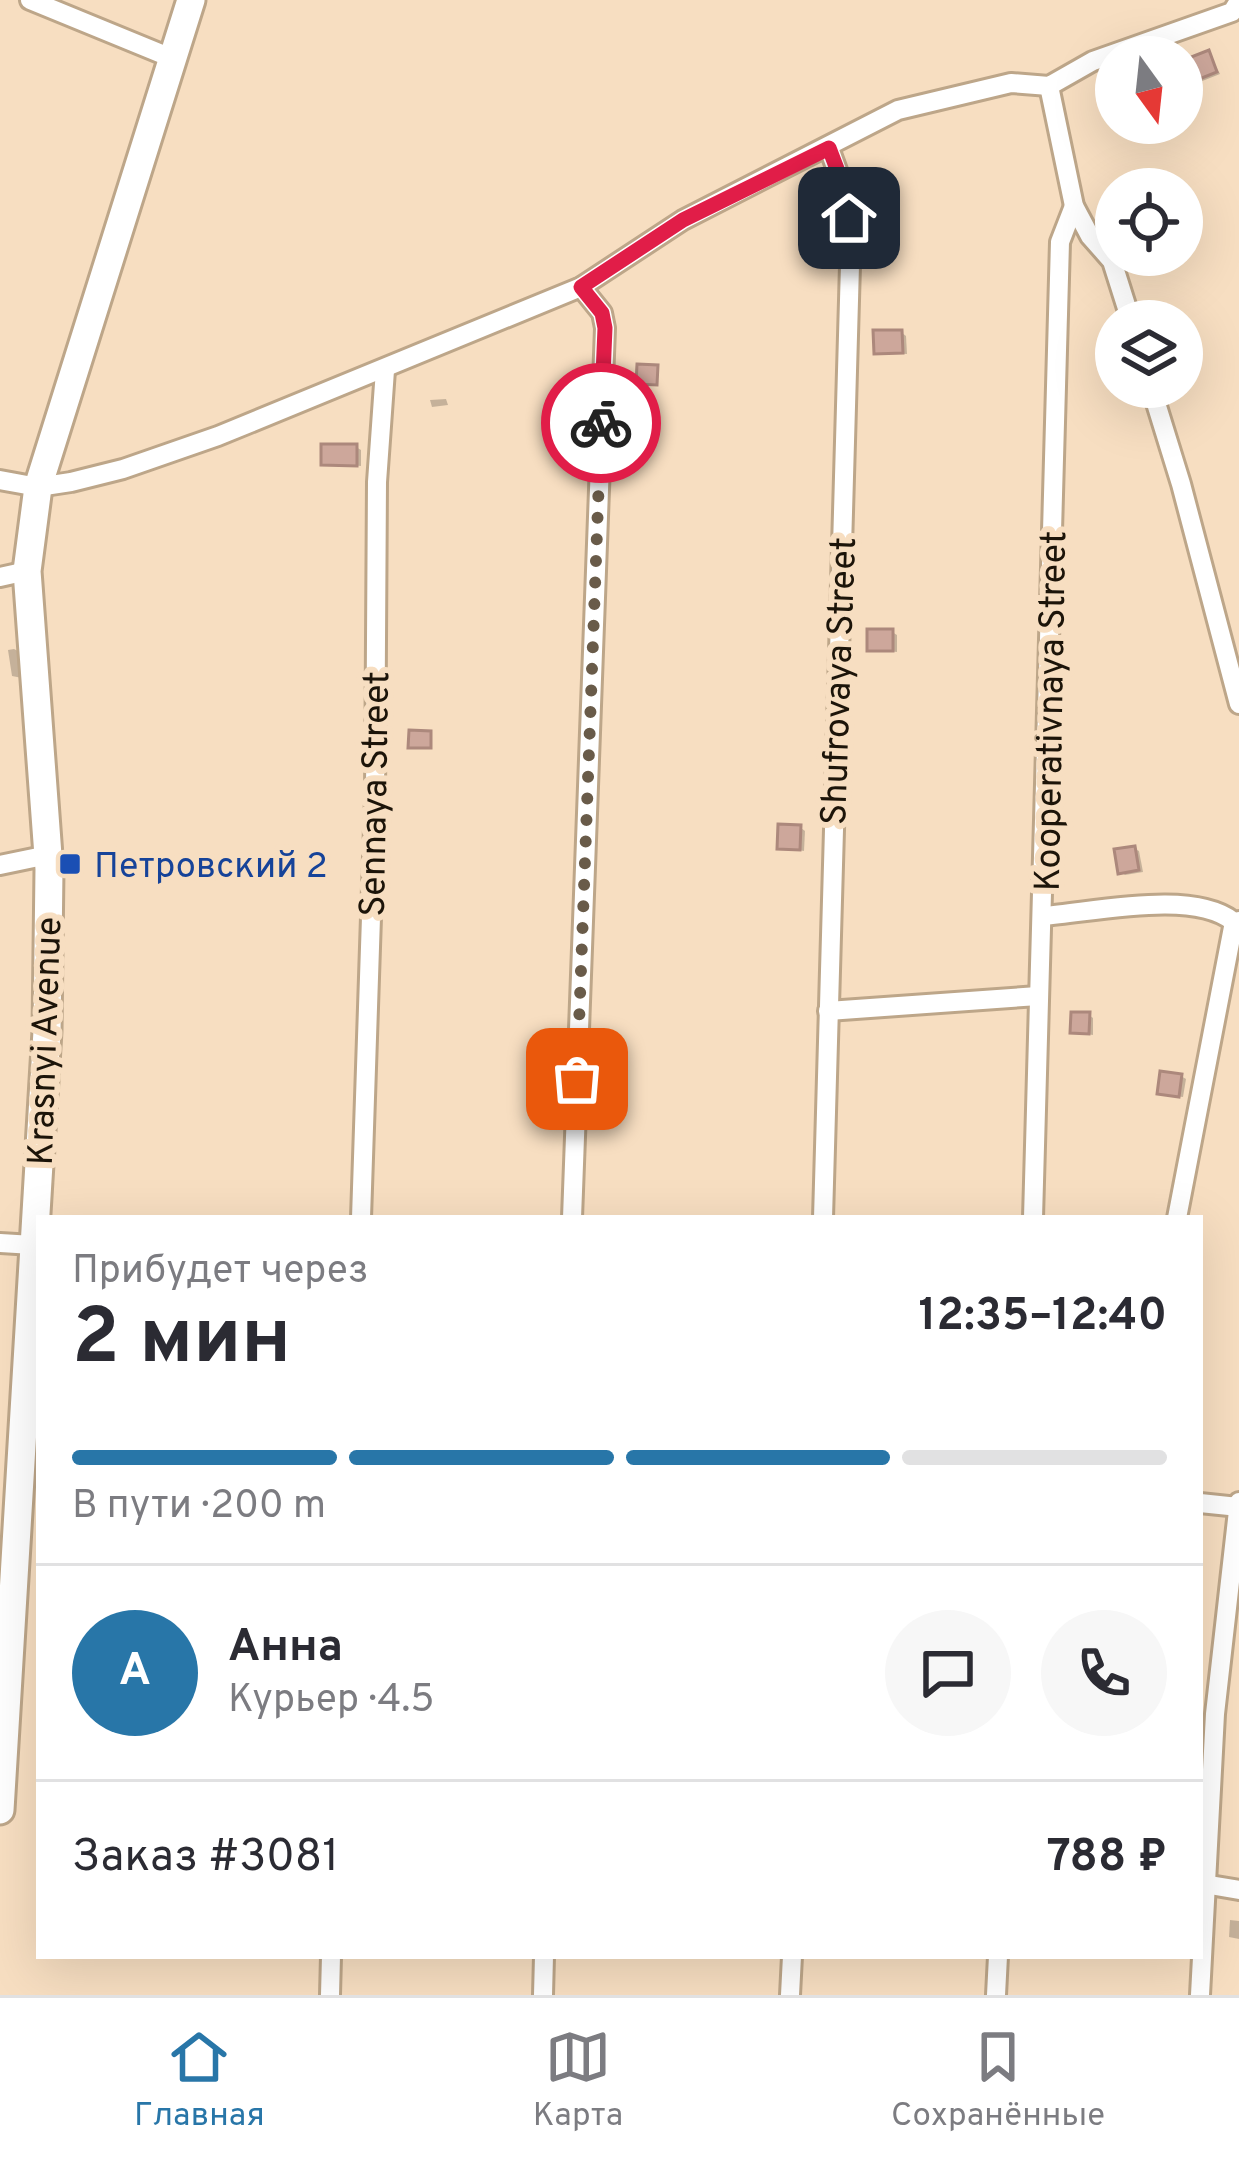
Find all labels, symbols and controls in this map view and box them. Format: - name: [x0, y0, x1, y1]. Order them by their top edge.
- north arrow: [1095, 36, 1203, 144]
- map controls: [1095, 36, 1203, 408]
- pin: [798, 167, 900, 269]
- button: locate: [1095, 168, 1203, 276]
- icon: home: [816, 185, 882, 251]
- button: layers: [1095, 300, 1203, 408]
- courier: [541, 363, 661, 483]
- icon: bike: [568, 390, 634, 456]
- street label: Kooperativnaya Street: [1027, 530, 1079, 892]
- street label: Shufrovaya Street: [813, 536, 869, 826]
- street label: Sennaya Street: [352, 671, 402, 917]
- place label: Петровский 2: [94, 845, 328, 891]
- marker: Петровский 2: [57, 851, 83, 877]
- street label: Krasnyi Avenue: [20, 916, 74, 1166]
- pin: [526, 1028, 628, 1130]
- icon: bag: [544, 1046, 610, 1112]
- text: Прибудет через: [72, 1248, 369, 1297]
- text: 12:35–12:40: [919, 1289, 1167, 1346]
- text: 2 мин: [72, 1292, 291, 1391]
- text: В пути · 200 m: [72, 1483, 326, 1532]
- button: chat: [885, 1610, 1011, 1736]
- button: phone: [1041, 1610, 1167, 1736]
- text: Анна: [228, 1620, 343, 1677]
- text: А: [119, 1644, 151, 1701]
- text: Курьер · 4.5: [228, 1677, 434, 1726]
- text: Заказ #3081: [72, 1830, 339, 1887]
- text: 788 ₽: [1047, 1830, 1167, 1887]
- tab: Главная: [134, 2024, 265, 2138]
- tab: Карта: [533, 2024, 623, 2138]
- tab: Сохранённые: [891, 2024, 1105, 2138]

